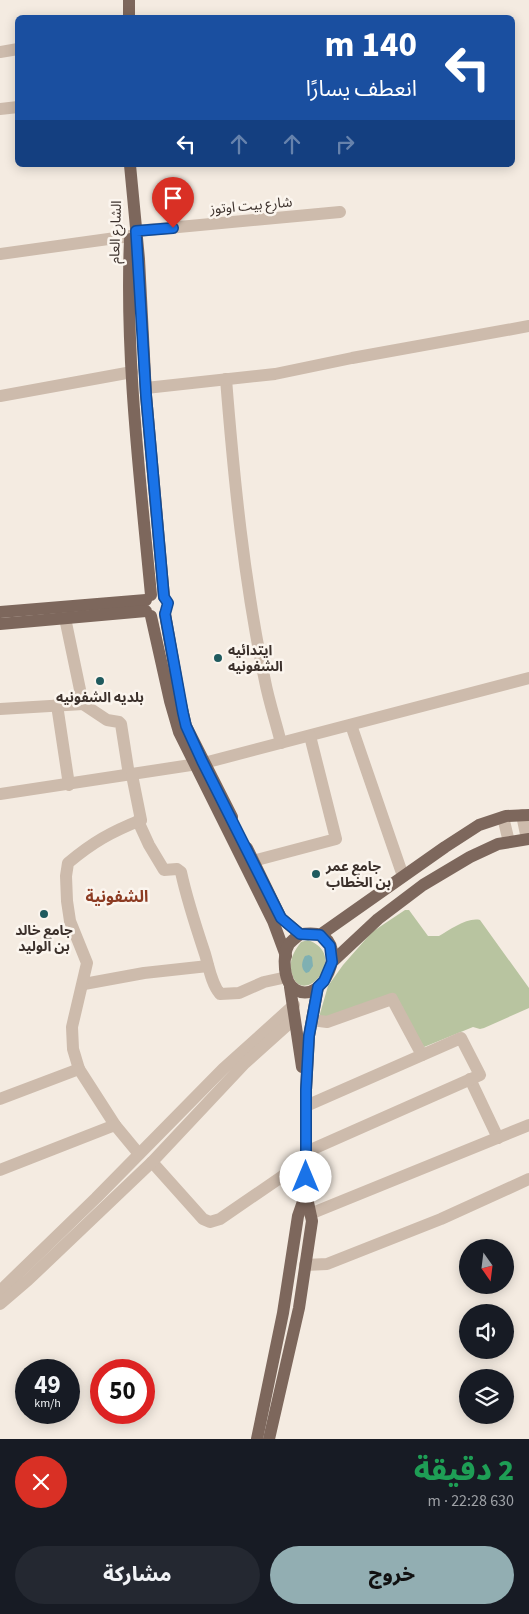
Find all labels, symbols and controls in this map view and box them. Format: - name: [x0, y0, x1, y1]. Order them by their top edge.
- text: 140 m: [325, 20, 417, 70]
- icon: left: [435, 35, 500, 100]
- text: انعطف يسارًا: [306, 73, 417, 105]
- icon: left: [172, 130, 200, 158]
- icon: ahead: [225, 130, 253, 158]
- icon: ahead: [278, 130, 306, 158]
- icon: right: [331, 130, 359, 158]
- pin: [152, 177, 194, 228]
- icon: arrive: [159, 184, 187, 212]
- street label: شارع بيت اوتوز: [208, 192, 293, 220]
- street label: الشارع العام: [105, 200, 127, 264]
- place label: ايتدائيه الشفونيه: [228, 641, 283, 677]
- marker: ايتدائيه الشفونيه: [212, 652, 224, 664]
- marker: بلديه الشفونيه: [94, 675, 106, 687]
- place label: بلديه الشفونيه: [56, 688, 144, 708]
- place label: جامع عمر بن الخطاب: [325, 857, 391, 893]
- marker: جامع عمر بن الخطاب: [310, 868, 322, 880]
- district label: الشفونية: [86, 886, 148, 908]
- marker: جامع خالد بن الوليد: [38, 908, 50, 920]
- place label: جامع خالد بن الوليد: [15, 921, 73, 957]
- position arrow: [279, 1150, 331, 1202]
- north arrow: [459, 1239, 514, 1294]
- map controls: [459, 1239, 514, 1424]
- button: sound: [459, 1304, 514, 1359]
- speed limit sign: 50: [90, 1359, 155, 1424]
- text: 49: [34, 1367, 61, 1403]
- button: layers: [459, 1369, 514, 1424]
- text: km/h: [34, 1395, 61, 1412]
- text: 2 دقيقة: [414, 1449, 514, 1492]
- button: close: [15, 1456, 67, 1508]
- text: 630 m · 22:28: [427, 1490, 514, 1512]
- button: مشاركة: [15, 1546, 260, 1604]
- button: خروج: [270, 1546, 514, 1604]

